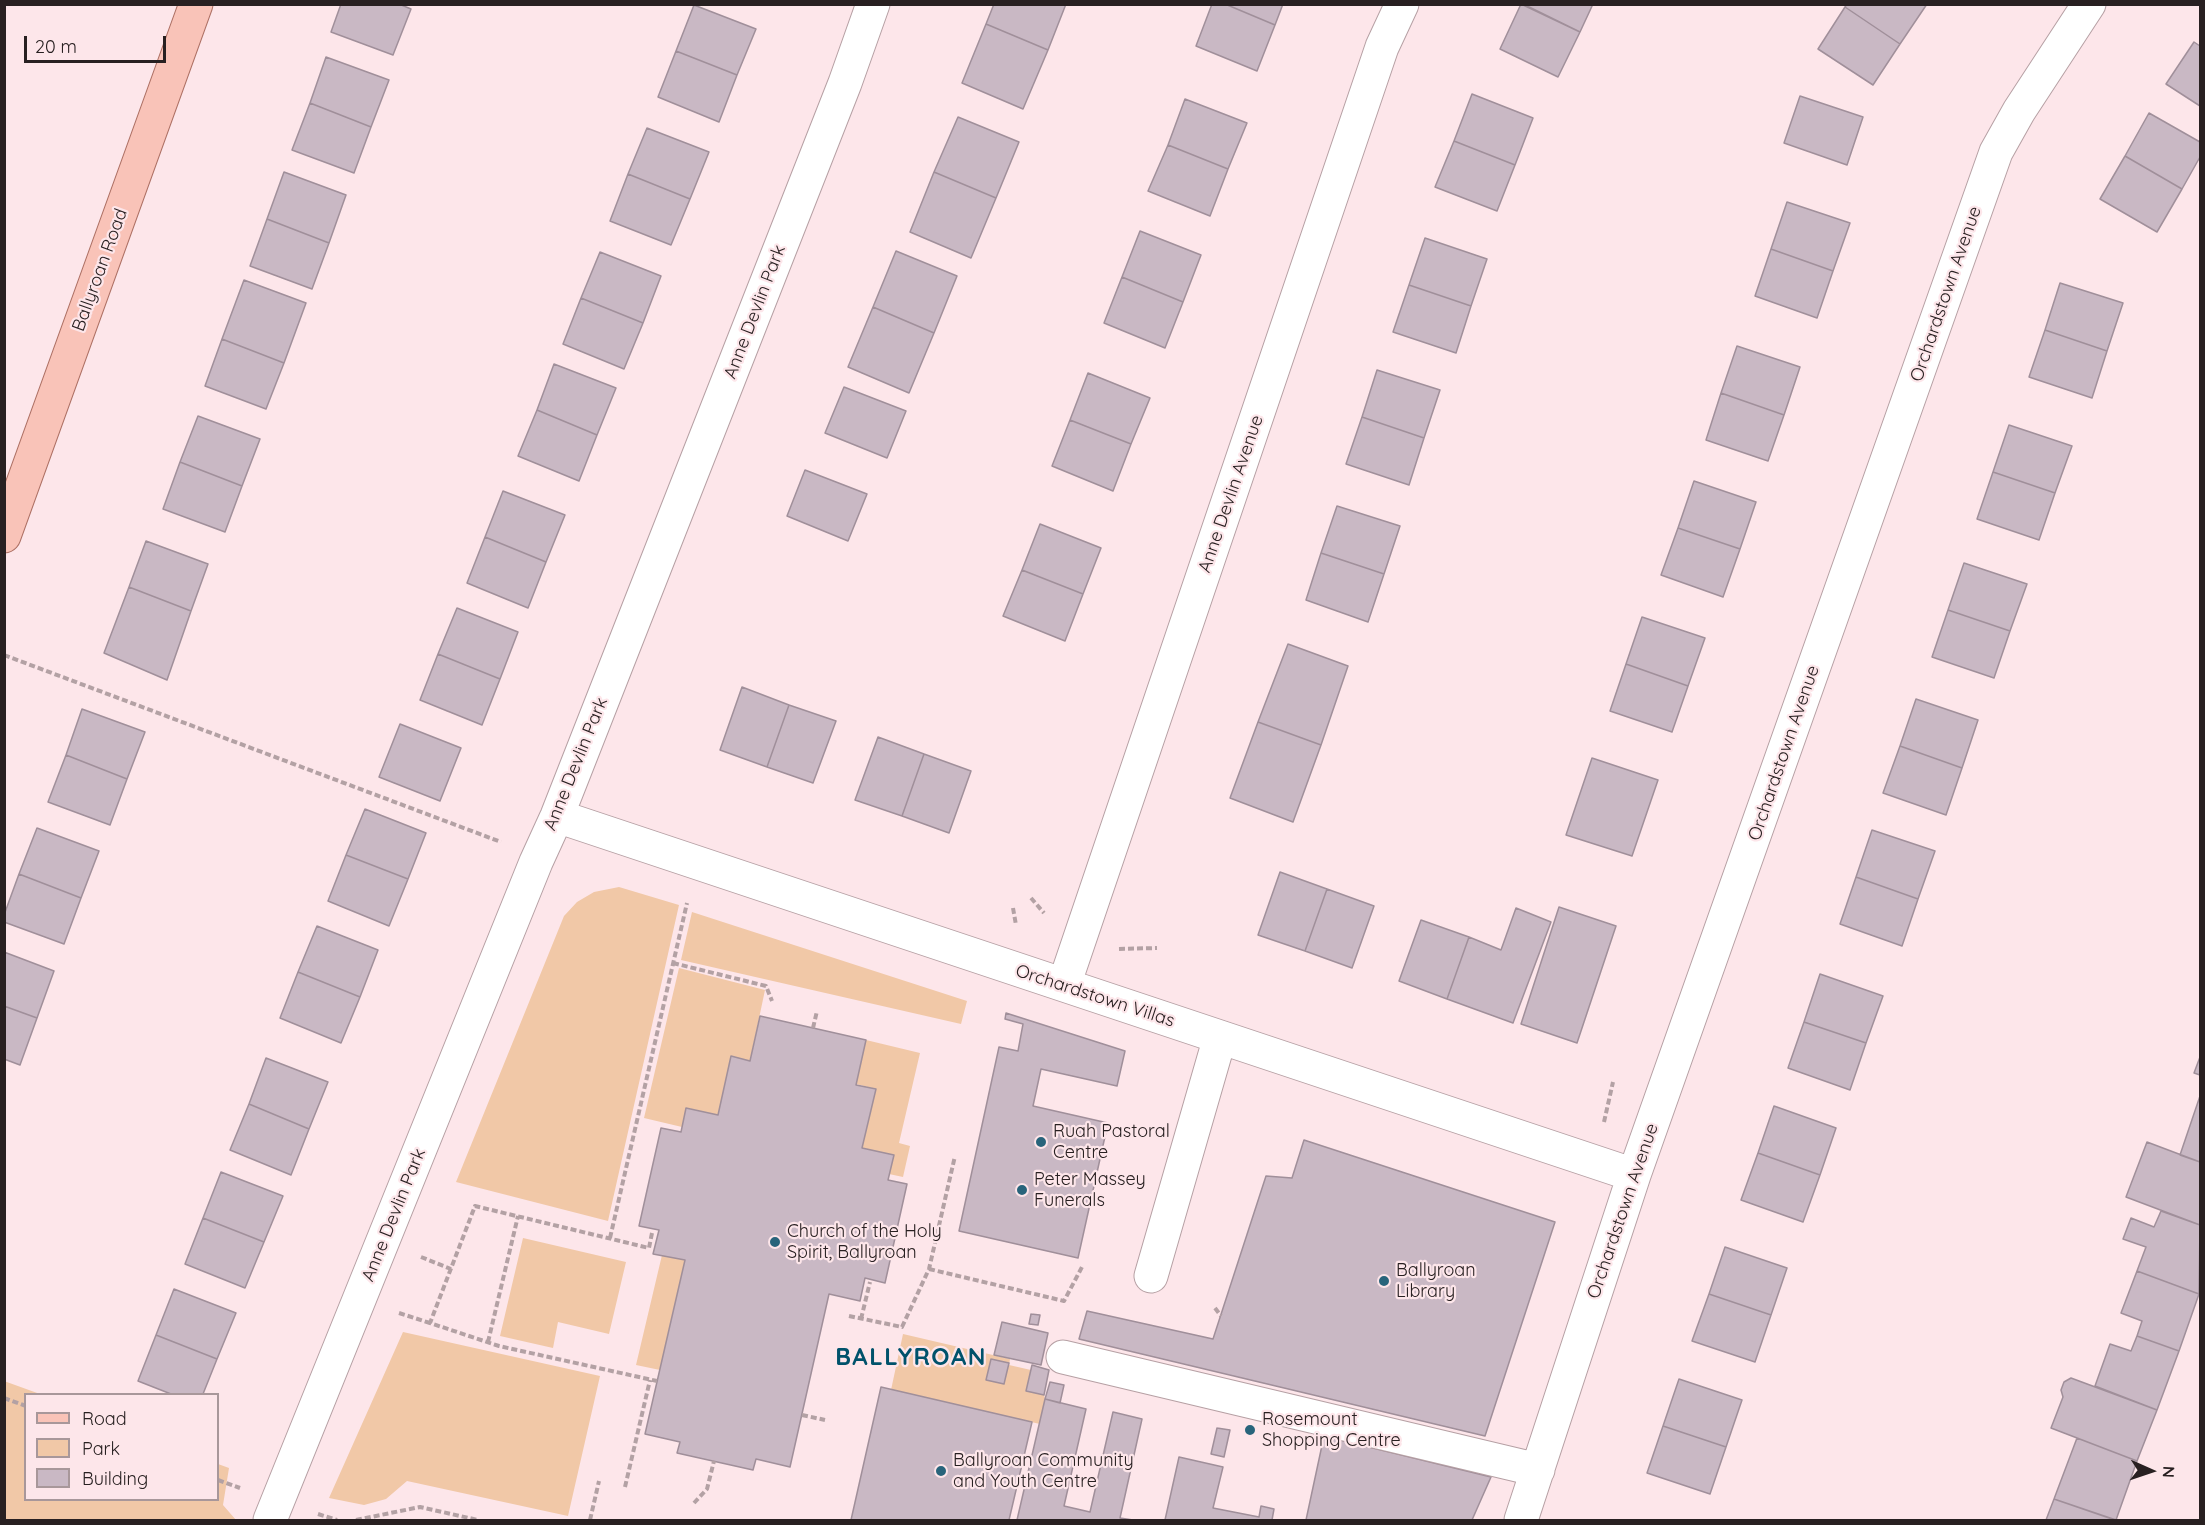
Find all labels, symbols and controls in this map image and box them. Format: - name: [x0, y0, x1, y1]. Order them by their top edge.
- scale bar: [27, 24, 170, 62]
- text: 20 m: [35, 35, 77, 58]
- street label: Orchardstown Avenue: [1906, 204, 1986, 384]
- street label: Ballyroan Road: [68, 206, 132, 334]
- street label: Anne Devlin Park: [720, 242, 790, 382]
- street label: Anne Devlin Avenue: [1194, 412, 1268, 576]
- street label: Orchardstown Avenue: [1744, 663, 1824, 843]
- street label: Anne Devlin Park: [539, 694, 613, 834]
- street label: Orchardstown Villas: [1013, 960, 1177, 1032]
- place label: Ruah Pastoral Centre: [1053, 1121, 1170, 1164]
- street label: Orchardstown Avenue: [1583, 1121, 1663, 1301]
- marker: Ruah Pastoral Centre: [1034, 1135, 1048, 1149]
- street label: Anne Devlin Park: [357, 1145, 431, 1285]
- place label: Peter Massey Funerals: [1034, 1169, 1146, 1212]
- marker: Peter Massey Funerals: [1015, 1183, 1029, 1197]
- place label: Church of the Holy Spirit, Ballyroan: [787, 1221, 942, 1264]
- marker: Church of the Holy Spirit, Ballyroan: [768, 1235, 782, 1249]
- place label: Ballyroan Library: [1396, 1260, 1476, 1302]
- marker: Ballyroan Library: [1377, 1274, 1391, 1288]
- district label: BALLYROAN: [835, 1344, 987, 1372]
- legend: [24, 1393, 219, 1501]
- text: Road: [82, 1407, 127, 1430]
- place label: Rosemount Shopping Centre: [1262, 1409, 1401, 1452]
- marker: Rosemount Shopping Centre: [1243, 1423, 1257, 1437]
- text: Park: [82, 1437, 120, 1460]
- north arrow: [2121, 1441, 2181, 1501]
- place label: Ballyroan Community and Youth Centre: [953, 1450, 1134, 1492]
- marker: Ballyroan Community and Youth Centre: [934, 1464, 948, 1478]
- text: N: [2159, 1466, 2179, 1478]
- text: Building: [82, 1467, 148, 1490]

